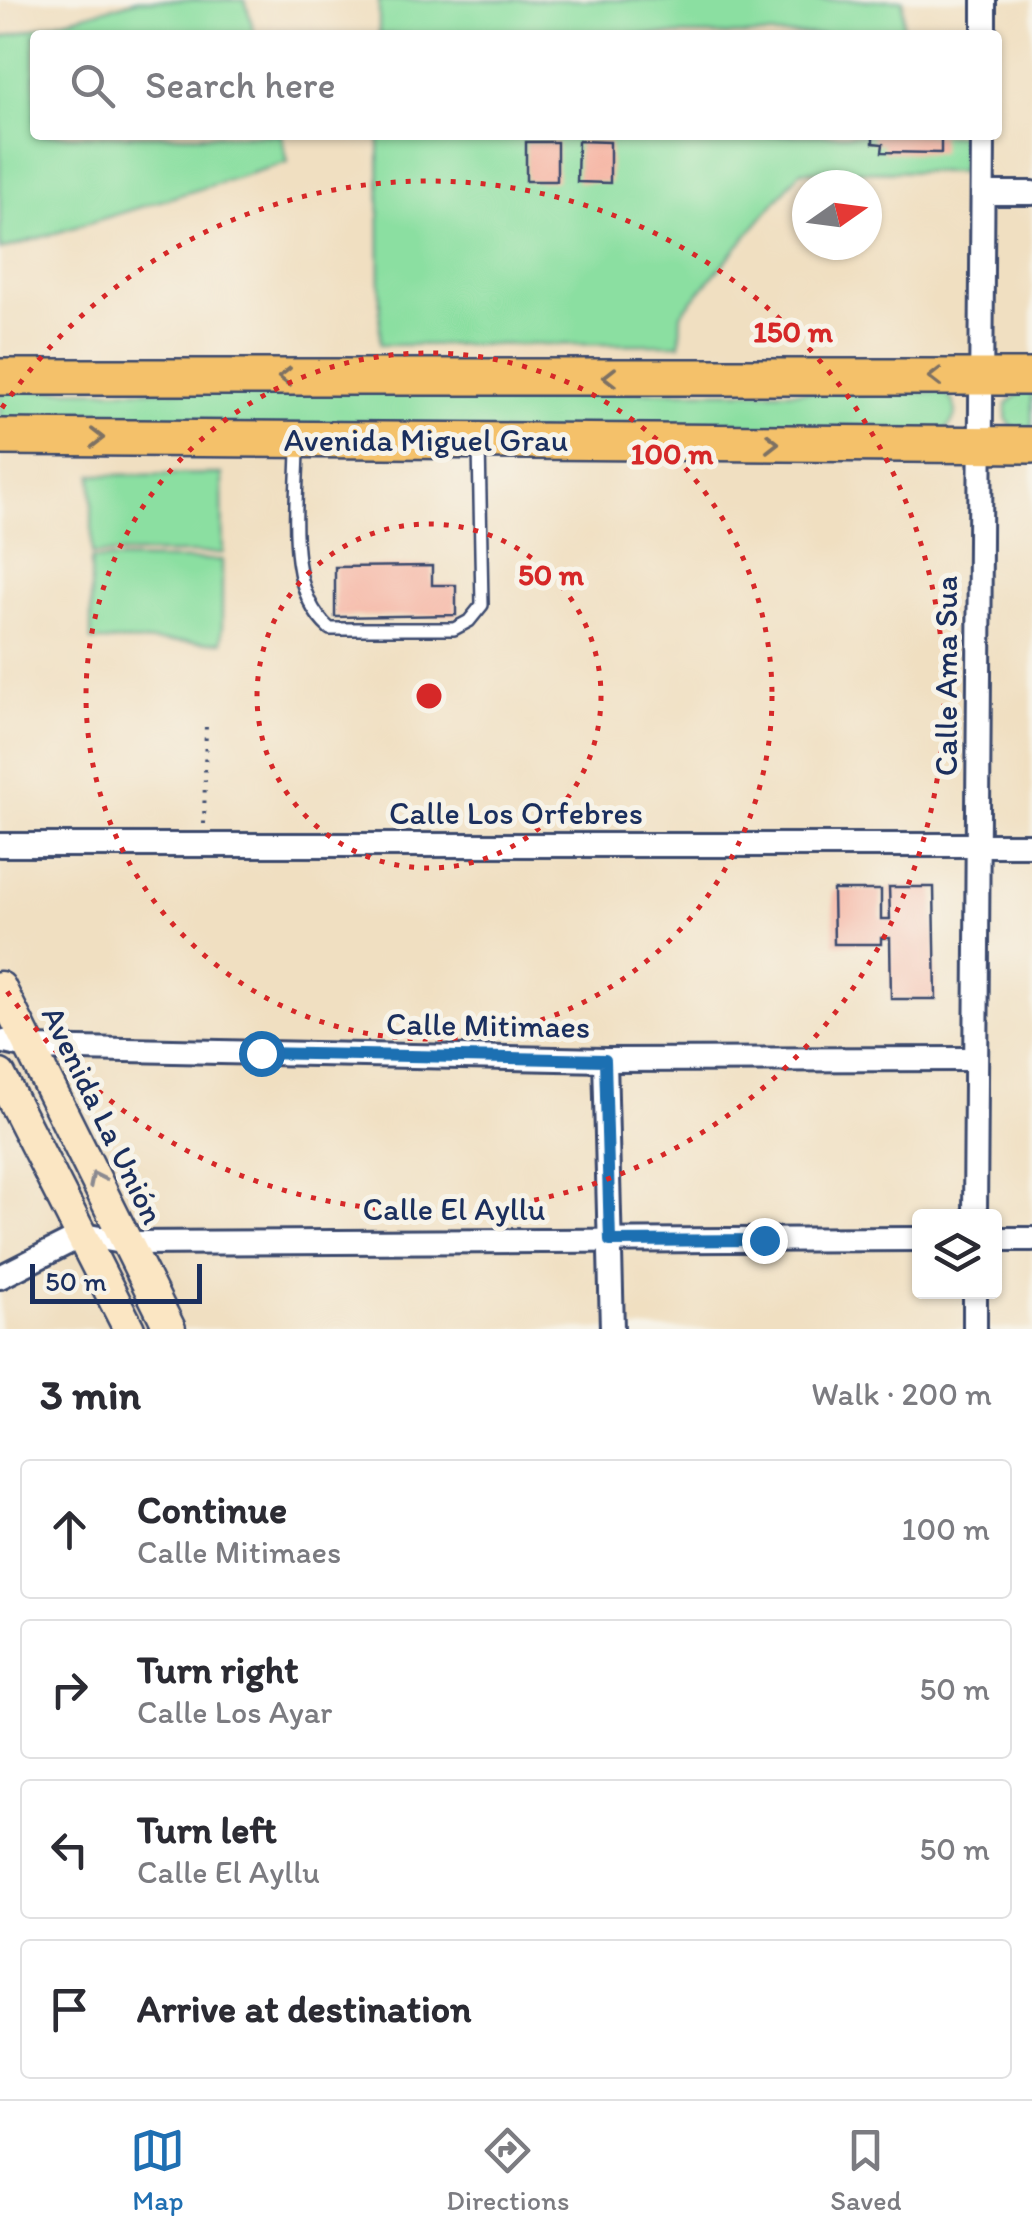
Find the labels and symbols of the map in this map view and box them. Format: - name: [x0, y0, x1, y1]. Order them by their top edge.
- north arrow: [792, 170, 882, 260]
- text: 150 m: [753, 313, 834, 350]
- one-way arrow: [276, 366, 292, 388]
- one-way arrow: [601, 366, 616, 388]
- one-way arrow: [926, 366, 942, 388]
- street label: Avenida Miguel Grau: [284, 421, 568, 459]
- one-way arrow: [90, 427, 106, 449]
- one-way arrow: [766, 432, 781, 454]
- text: 100 m: [631, 435, 714, 472]
- text: 50 m: [518, 556, 585, 593]
- street label: Calle Ama Sua: [927, 576, 965, 776]
- centre of rings: [411, 678, 447, 714]
- street label: Calle Los Orfebres: [389, 794, 643, 832]
- street label: Avenida La Unión: [34, 1000, 172, 1230]
- street label: Calle Mitimaes: [386, 1004, 590, 1046]
- route start: [239, 1031, 285, 1077]
- one-way arrow: [88, 1171, 108, 1189]
- street label: Calle El Ayllu: [363, 1190, 545, 1228]
- route end: [742, 1218, 788, 1264]
- scale bar: [30, 1259, 202, 1304]

